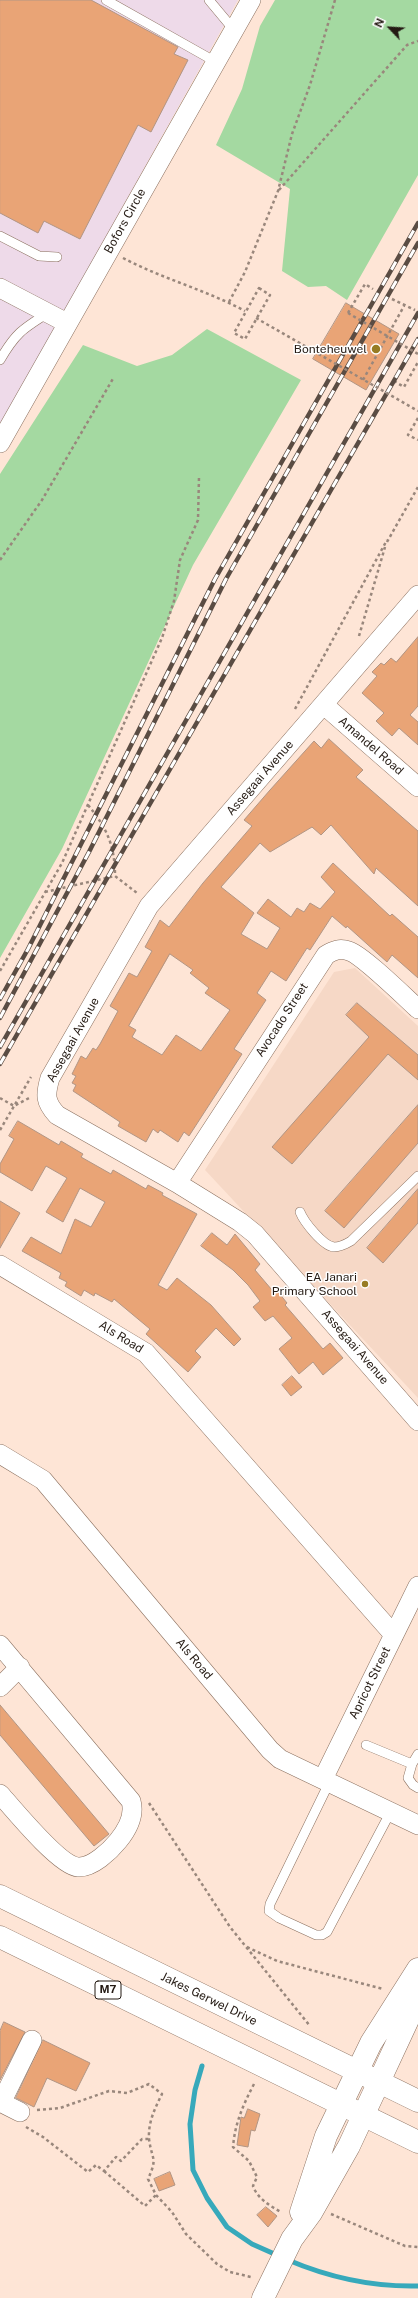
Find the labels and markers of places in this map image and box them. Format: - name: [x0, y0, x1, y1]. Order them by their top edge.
- place label: Bonteheuwel: [294, 342, 367, 356]
- marker: Bonteheuwel: [370, 343, 382, 355]
- place label: EA Janari Primary School: [272, 1270, 357, 1298]
- marker: EA Janari Primary School: [360, 1279, 370, 1289]

